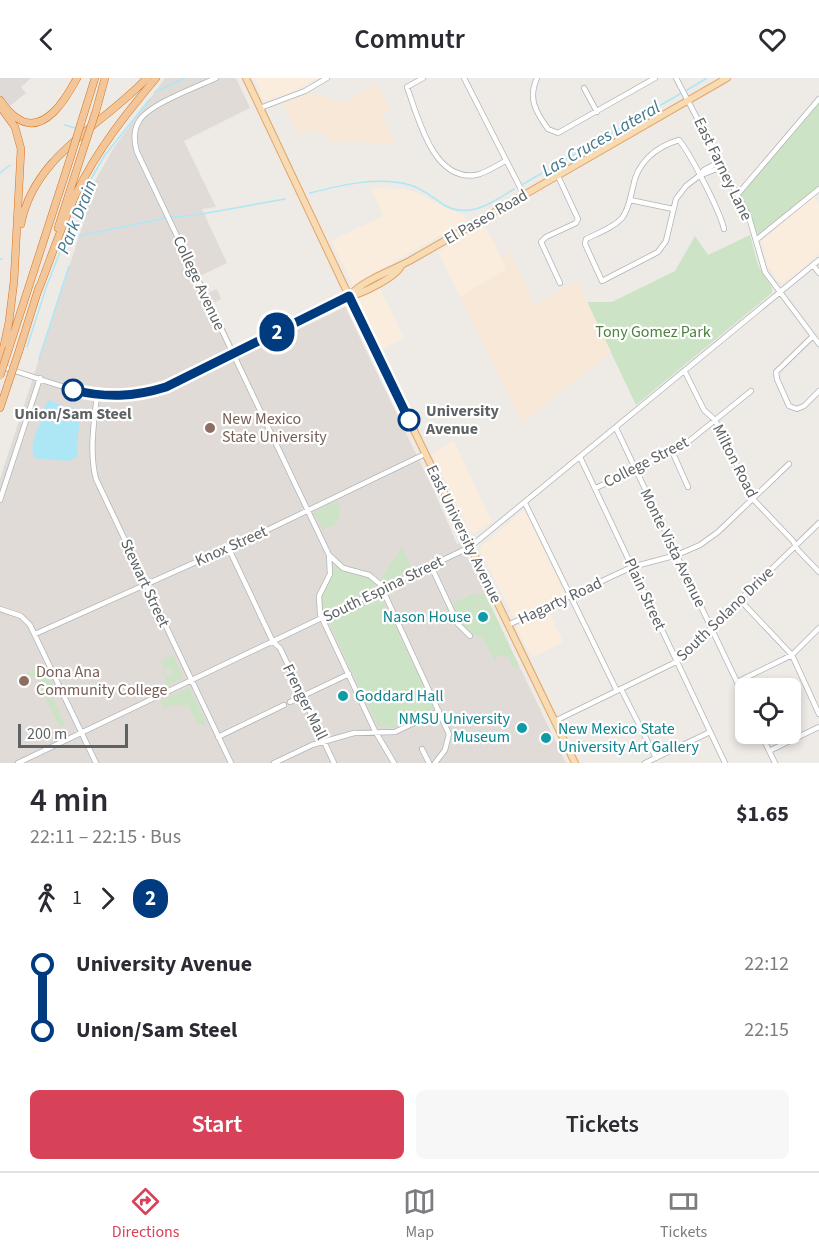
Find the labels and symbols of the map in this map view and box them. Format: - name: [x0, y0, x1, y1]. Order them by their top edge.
- water label: Las Cruces Lateral: [537, 95, 665, 183]
- street label: East Farney Lane: [688, 114, 758, 224]
- water label: Park Drain: [51, 176, 103, 258]
- street label: El Paseo Road: [440, 184, 532, 250]
- street label: College Avenue: [167, 232, 231, 334]
- line badge: 2: [258, 312, 296, 352]
- park label: Tony Gomez Park: [595, 321, 711, 343]
- marker: Union/Sam Steel: [62, 379, 84, 401]
- place label: University Avenue: [425, 400, 500, 440]
- place label: Union/Sam Steel: [14, 403, 132, 425]
- place label: New Mexico State University: [222, 408, 327, 448]
- marker: University Avenue: [398, 409, 420, 431]
- street label: Milton Road: [707, 420, 763, 502]
- marker: New Mexico State University: [203, 421, 217, 435]
- street label: College Street: [600, 431, 693, 493]
- street label: East University Avenue: [421, 461, 507, 607]
- street label: Monte Vista Avenue: [635, 485, 711, 611]
- street label: Knox Street: [191, 520, 271, 572]
- street label: Stewart Street: [115, 535, 175, 631]
- street label: South Espina Street: [319, 550, 447, 628]
- street label: Plain Street: [619, 554, 672, 634]
- street label: South Solano Drive: [671, 562, 779, 666]
- street label: Hagarty Road: [514, 572, 606, 630]
- place label: Nason House: [383, 606, 471, 628]
- marker: Nason House: [476, 610, 490, 624]
- street label: Frenger Mall: [277, 660, 333, 744]
- place label: Dona Ana Community College: [36, 661, 167, 701]
- marker: Dona Ana Community College: [17, 674, 31, 688]
- place label: Goddard Hall: [355, 685, 444, 707]
- marker: Goddard Hall: [336, 689, 350, 703]
- place label: NMSU University Museum: [399, 708, 511, 748]
- place label: New Mexico State University Art Gallery: [558, 718, 699, 758]
- scale bar: [18, 721, 128, 748]
- marker: NMSU University Museum: [515, 721, 529, 735]
- marker: New Mexico State University Art Gallery: [539, 731, 553, 745]

